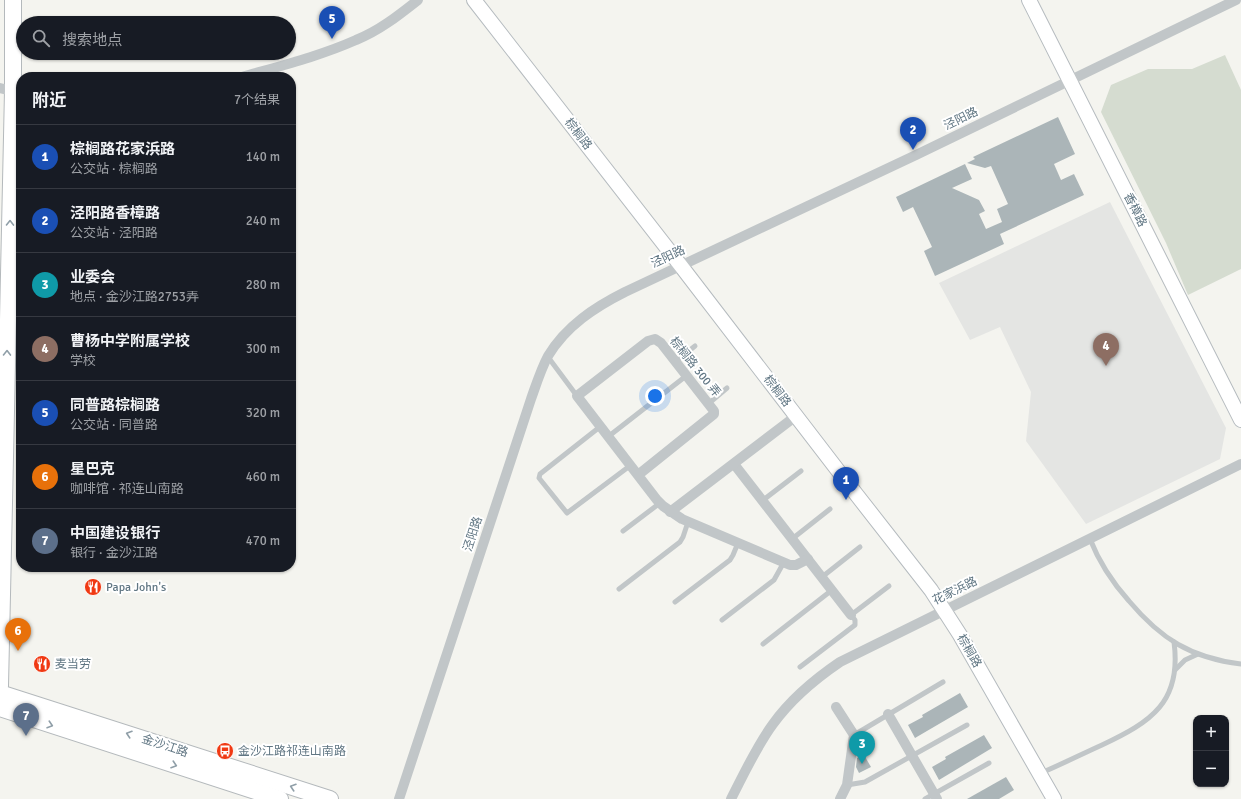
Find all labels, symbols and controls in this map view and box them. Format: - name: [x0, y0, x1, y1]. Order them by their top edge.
- pin: 5: [319, 6, 345, 39]
- search box: [16, 16, 296, 60]
- icon: search: [30, 27, 52, 49]
- text: 搜索地点: [62, 31, 122, 49]
- text: 附近: [32, 90, 66, 111]
- text: 7个结果: [234, 92, 280, 108]
- street label: 泾阳路: [942, 104, 980, 134]
- street label: 棕榈路: [561, 115, 595, 153]
- pin: 2: [900, 117, 926, 150]
- text: 棕榈路花家浜路: [70, 140, 175, 158]
- text: 1: [41, 149, 49, 165]
- text: 140 m: [246, 149, 280, 165]
- text: 公交站 · 棕榈路: [70, 161, 158, 177]
- street label: 香樟路: [1120, 191, 1150, 229]
- text: 泾阳路香樟路: [70, 204, 160, 222]
- text: 2: [41, 213, 49, 229]
- text: 240 m: [246, 213, 280, 229]
- one-way arrow: [6, 220, 14, 226]
- text: 公交站 · 泾阳路: [70, 225, 158, 241]
- street label: 泾阳路: [649, 243, 687, 271]
- text: 业委会: [70, 268, 115, 286]
- text: 3: [41, 277, 49, 293]
- text: 280 m: [246, 277, 280, 293]
- text: 地点 · 金沙江路2753弄: [70, 289, 199, 305]
- text: 曹杨中学附属学校: [70, 332, 190, 350]
- pin: 4: [1093, 333, 1119, 366]
- street label: 棕榈路 300 弄: [666, 334, 724, 400]
- text: 4: [41, 341, 49, 357]
- text: 300 m: [246, 341, 280, 357]
- one-way arrow: [3, 350, 11, 356]
- text: 学校: [70, 353, 96, 369]
- street label: 棕榈路: [760, 372, 794, 410]
- your location: [645, 386, 665, 406]
- text: 同普路棕榈路: [70, 396, 160, 414]
- text: 5: [41, 405, 49, 421]
- text: 320 m: [246, 405, 280, 421]
- text: 公交站 · 同普路: [70, 417, 158, 433]
- text: 星巴克: [70, 460, 115, 478]
- pin: 1: [833, 467, 859, 500]
- text: 6: [41, 469, 49, 485]
- text: 460 m: [246, 469, 280, 485]
- text: 咖啡馆 · 祁连山南路: [70, 481, 184, 497]
- street label: 泾阳路: [460, 515, 486, 553]
- text: 中国建设银行: [70, 524, 160, 542]
- text: 7: [41, 533, 49, 549]
- text: 470 m: [246, 533, 280, 549]
- text: 银行 · 金沙江路: [70, 545, 158, 561]
- street label: 花家浜路: [930, 574, 980, 608]
- restaurant icon: Papa John's: [83, 577, 103, 597]
- place label: Papa John's: [106, 580, 166, 595]
- pin: 6: [5, 618, 31, 651]
- street label: 棕榈路: [954, 632, 984, 670]
- restaurant icon: 麦当劳: [32, 654, 52, 674]
- place label: 麦当劳: [55, 657, 91, 672]
- pin: 7: [13, 703, 39, 736]
- map controls: [1193, 715, 1229, 787]
- button: +: [1193, 715, 1229, 751]
- one-way arrow: [47, 720, 54, 728]
- one-way arrow: [126, 730, 133, 739]
- street label: 金沙江路: [140, 731, 190, 761]
- pin: 3: [849, 731, 875, 764]
- bus stop icon: 金沙江路祁连山南路: [215, 741, 235, 761]
- place label: 金沙江路祁连山南路: [238, 744, 346, 759]
- button: −: [1193, 751, 1229, 787]
- one-way arrow: [170, 760, 177, 768]
- one-way arrow: [289, 783, 296, 792]

